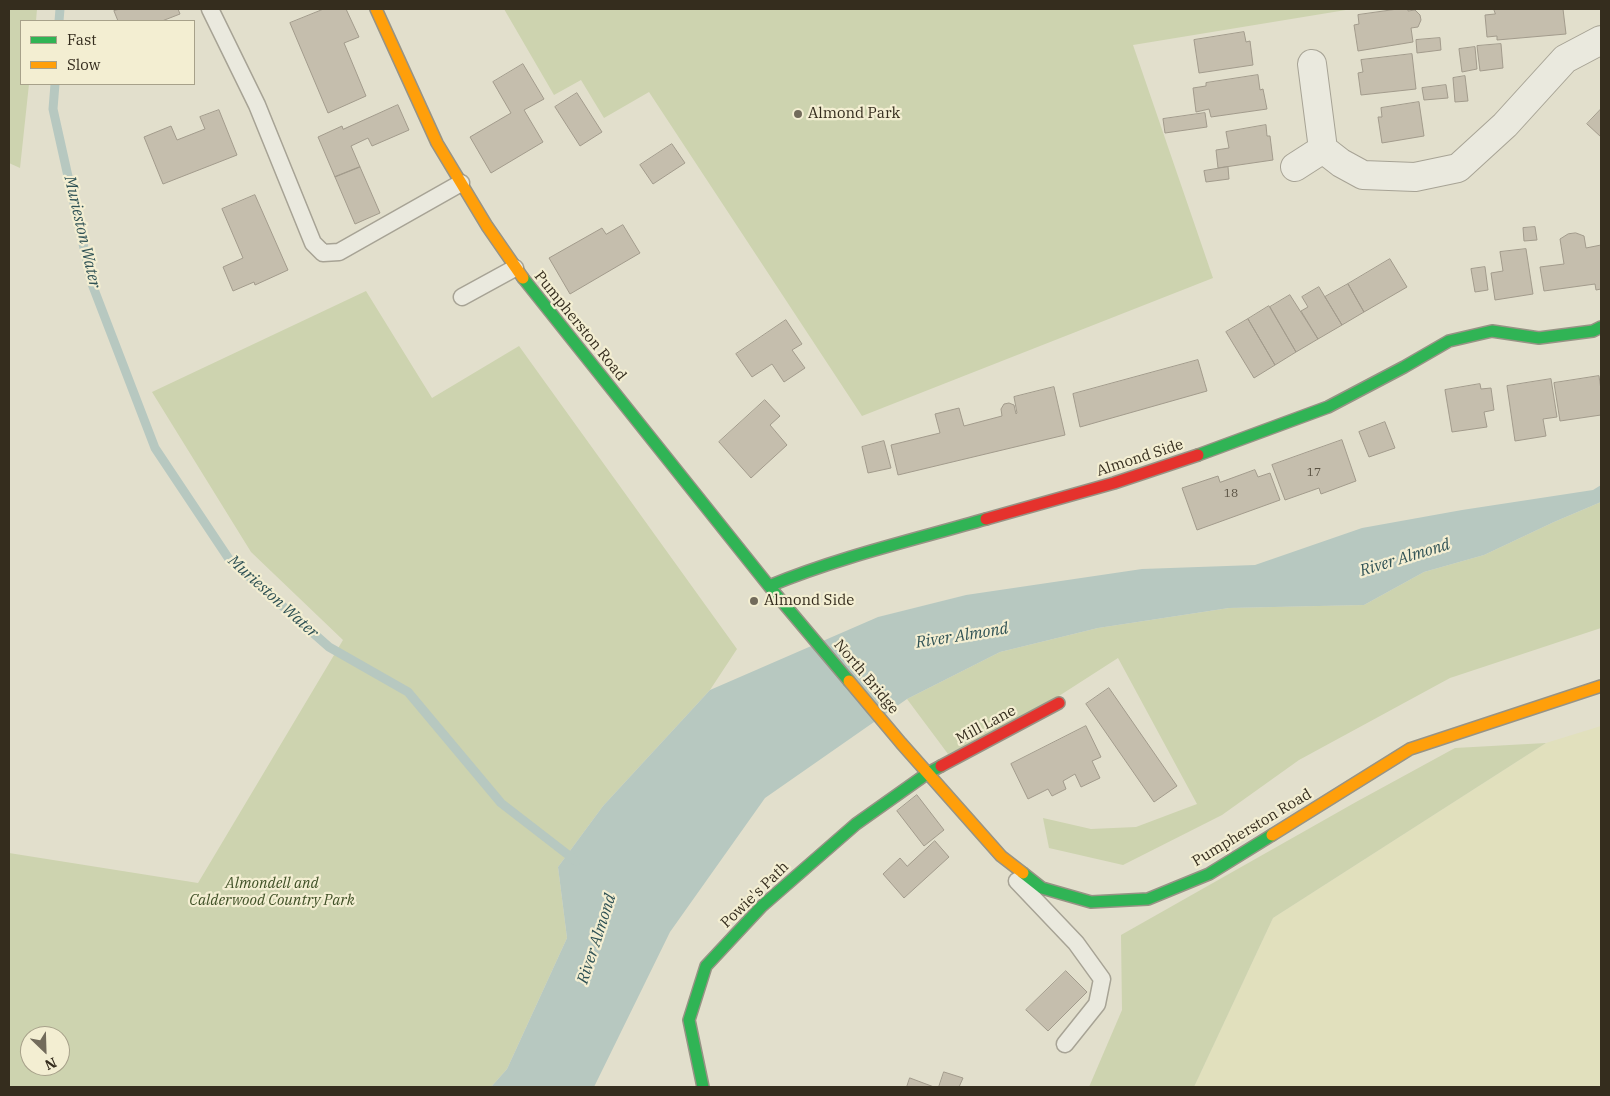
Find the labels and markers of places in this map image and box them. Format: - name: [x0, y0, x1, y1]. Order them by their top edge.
- place label: Almond Park: [808, 105, 900, 123]
- marker: Almond Park: [792, 108, 804, 120]
- place label: Almond Side: [764, 592, 854, 610]
- marker: Almond Side: [748, 595, 760, 607]

